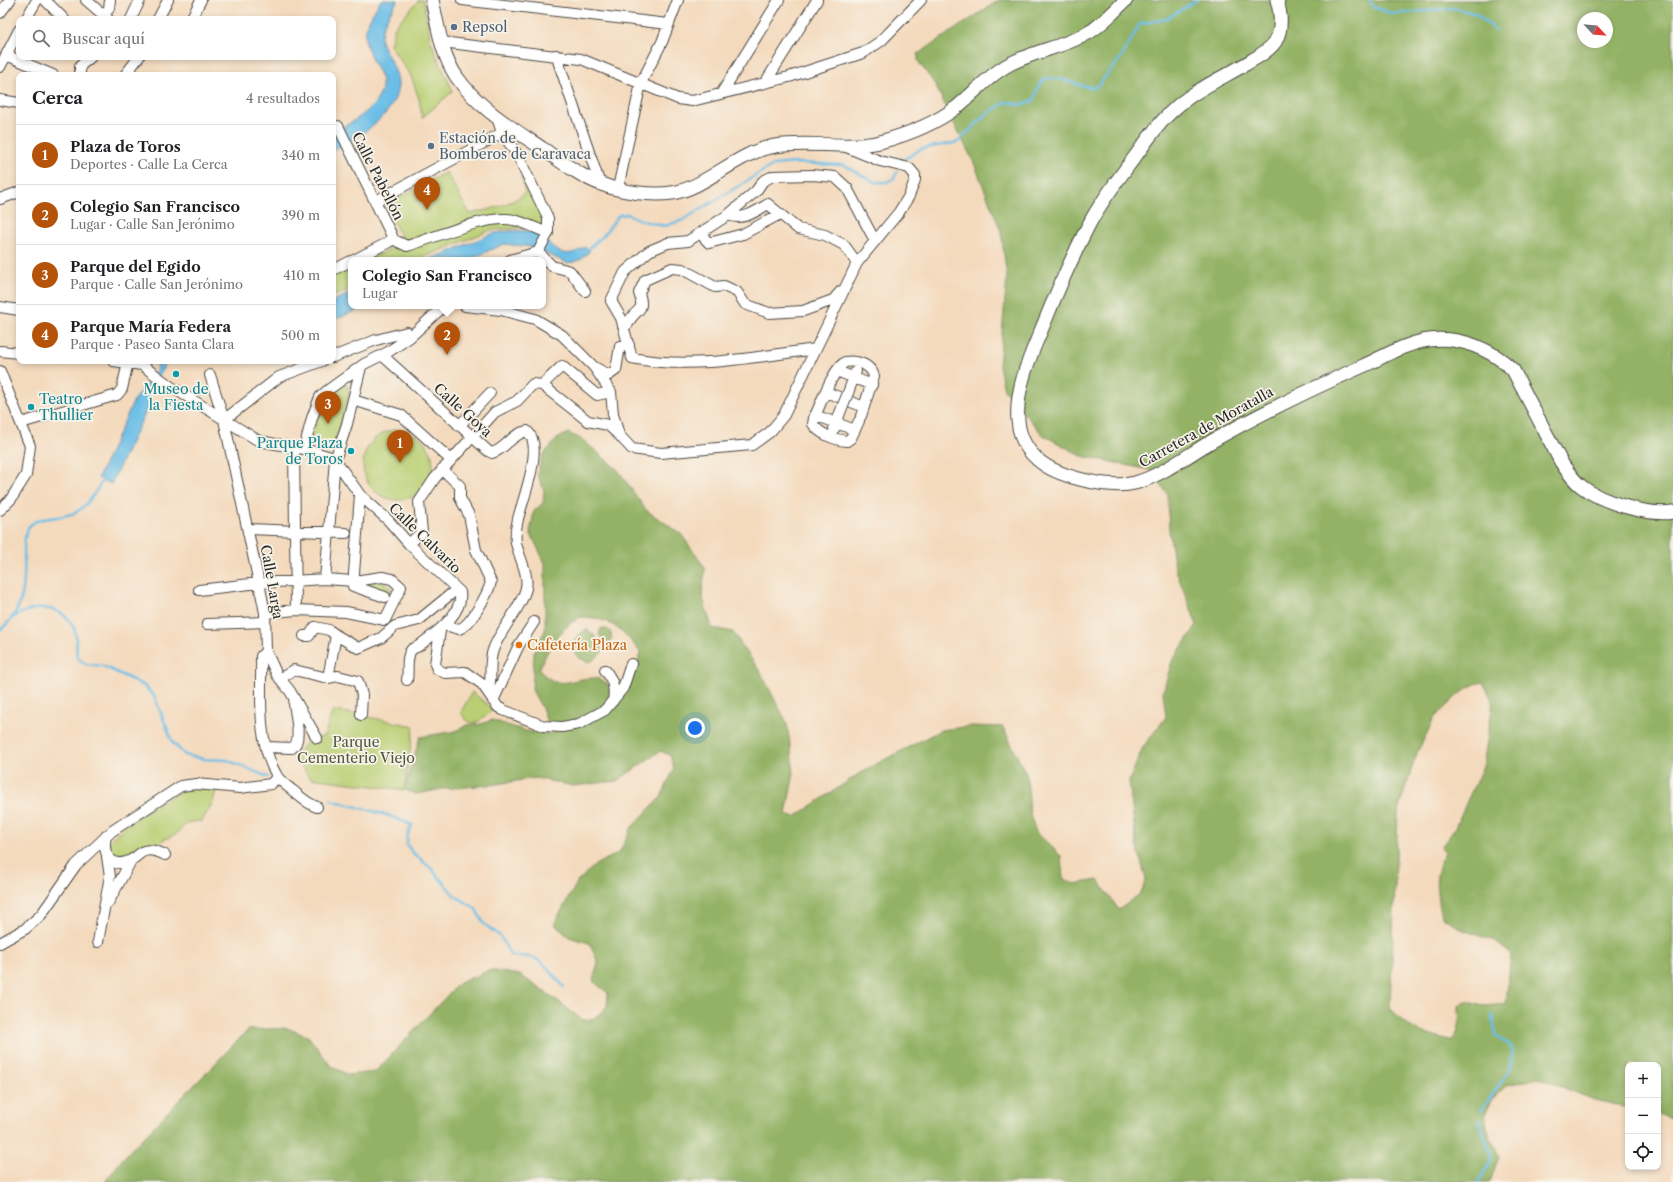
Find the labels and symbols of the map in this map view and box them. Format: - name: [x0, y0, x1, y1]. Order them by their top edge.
- north arrow: [1577, 12, 1613, 48]
- place label: Repsol: [462, 18, 507, 36]
- marker: Repsol: [449, 22, 459, 32]
- street label: Calle Pabellón: [348, 129, 408, 223]
- place label: Estación de Bomberos de Caravaca: [439, 129, 592, 163]
- marker: Estación de Bomberos de Caravaca: [426, 141, 436, 151]
- pin: 4: [414, 177, 440, 210]
- pin: 2: [434, 322, 460, 355]
- marker: Museo de la Fiesta: [171, 369, 181, 379]
- street label: Calle Goya: [430, 379, 496, 441]
- place label: Museo de la Fiesta: [143, 380, 209, 414]
- street label: Carretera de Moratalla: [1136, 382, 1277, 471]
- place label: Teatro Thullier: [39, 390, 93, 424]
- pin: 3: [315, 391, 341, 424]
- marker: Teatro Thullier: [26, 402, 36, 412]
- pin: 1: [387, 430, 413, 463]
- place label: Parque Plaza de Toros: [257, 434, 344, 468]
- marker: Parque Plaza de Toros: [346, 446, 356, 456]
- street label: Calle Calvario: [385, 499, 465, 577]
- street label: Calle Larga: [257, 543, 287, 621]
- place label: Cafetería Plaza: [527, 636, 628, 654]
- marker: Cafetería Plaza: [514, 640, 524, 650]
- your location: [685, 718, 705, 738]
- park label: Parque Cementerio Viejo: [297, 733, 415, 767]

